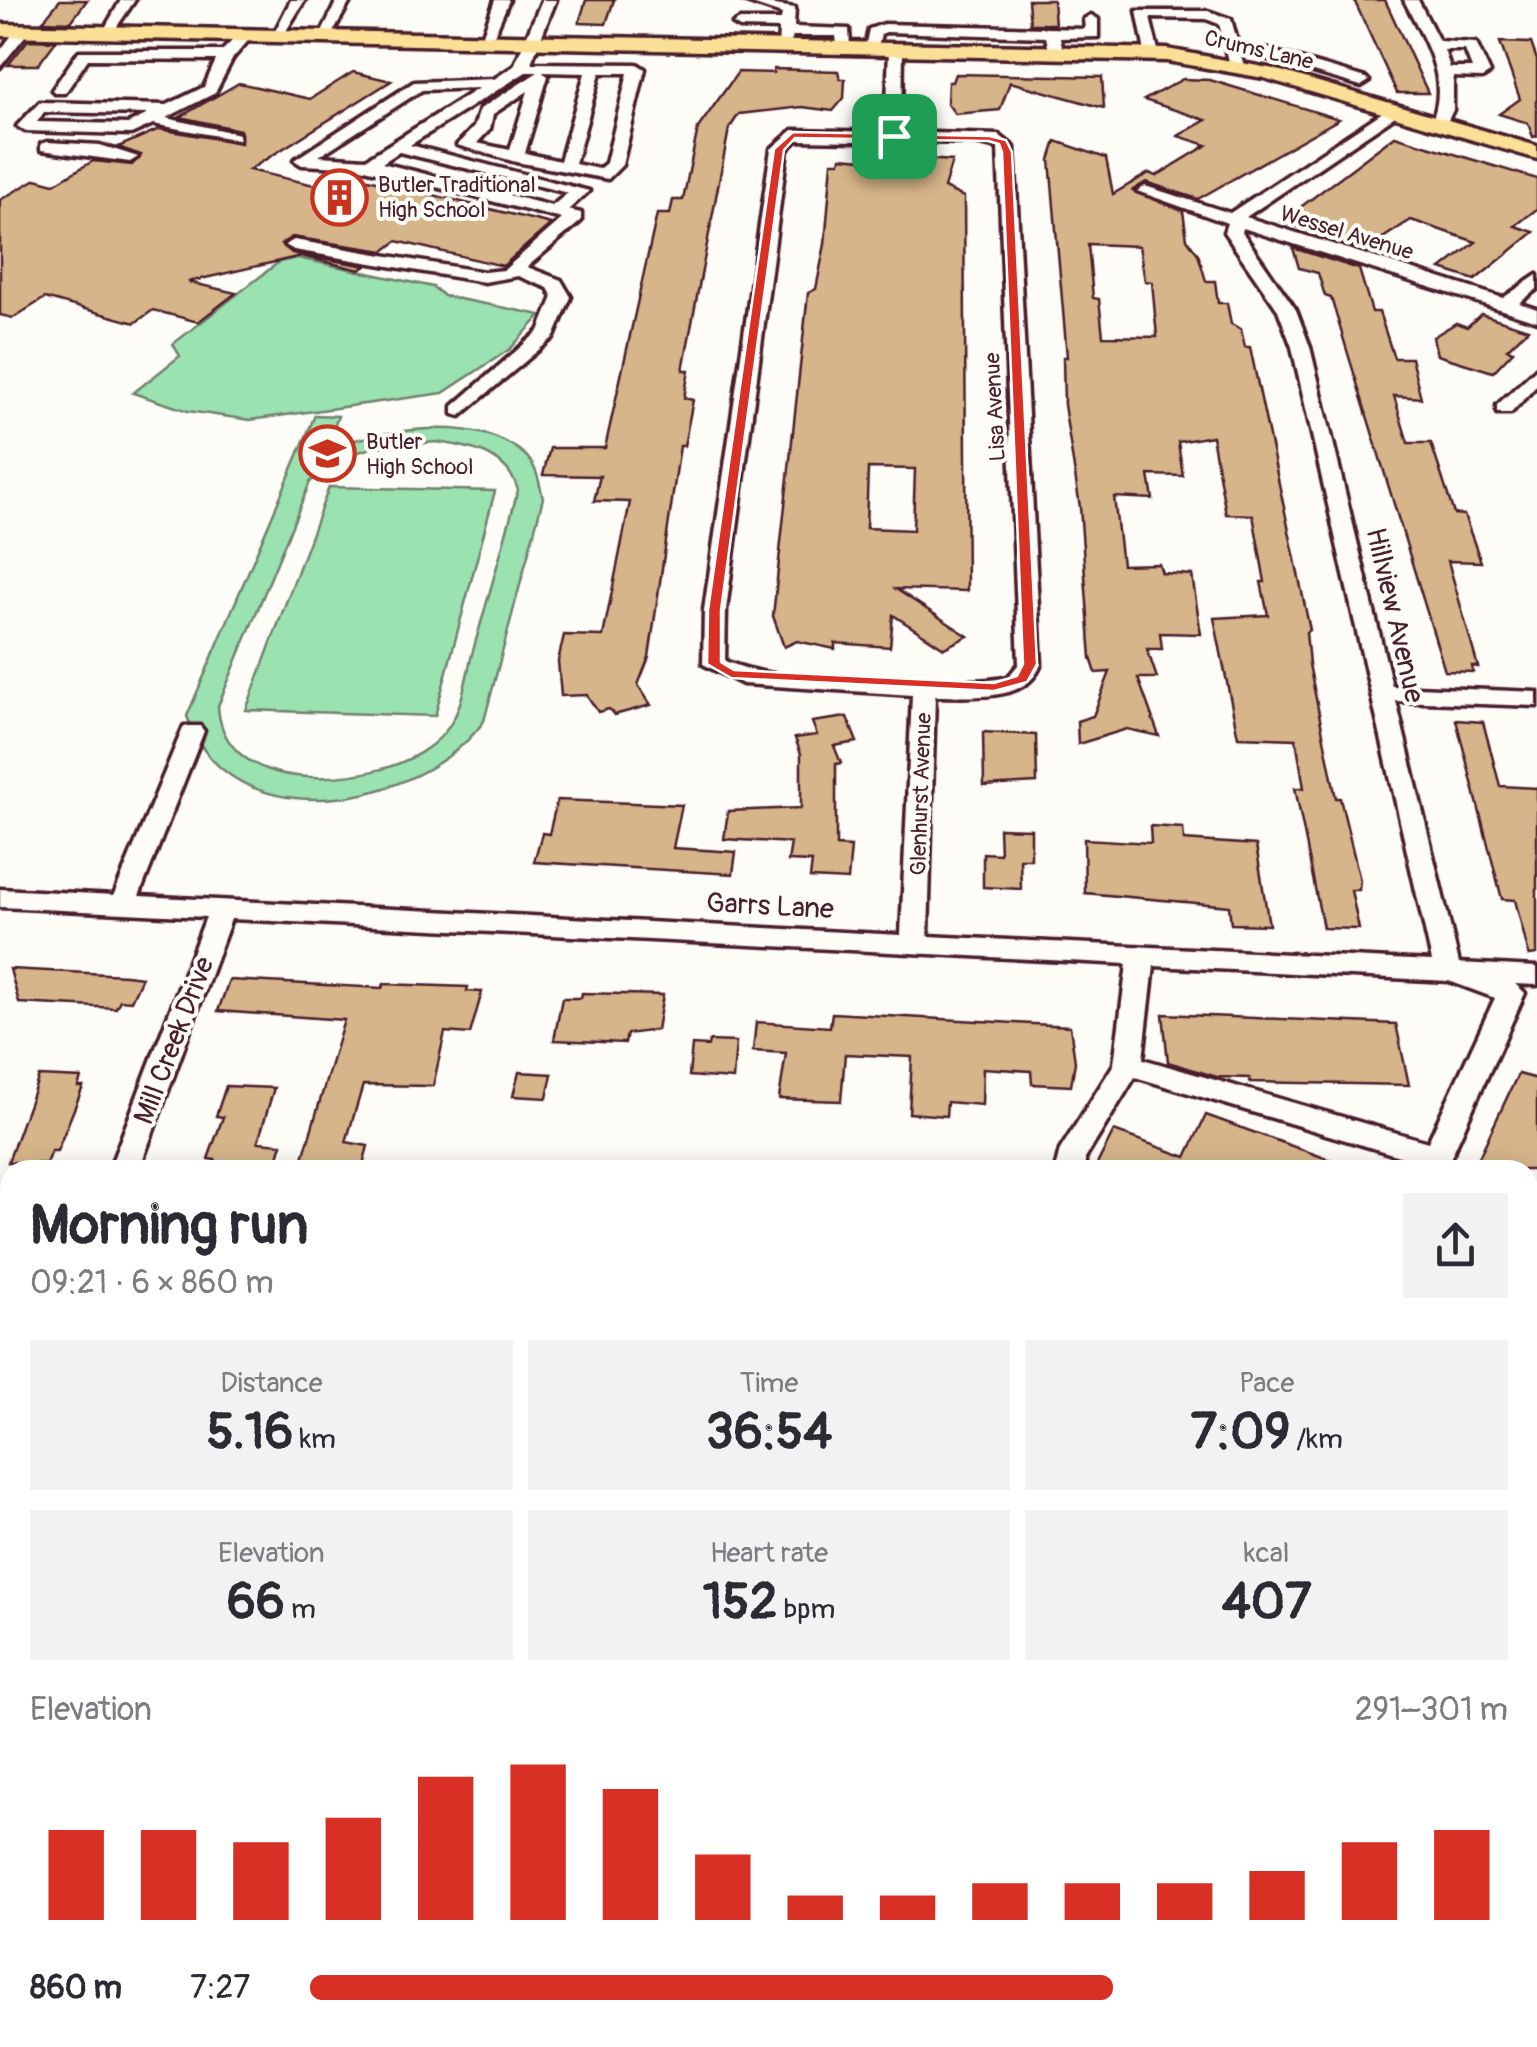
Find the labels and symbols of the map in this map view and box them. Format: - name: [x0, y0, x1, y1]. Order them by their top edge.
- street label: Crums Lane: [1202, 24, 1316, 76]
- pin: [852, 94, 937, 179]
- building icon: Butler Traditional High School: [309, 167, 369, 227]
- place label: Butler Traditional High School: [378, 171, 536, 224]
- street label: Wessel Avenue: [1277, 199, 1417, 267]
- street label: Lisa Avenue: [978, 352, 1012, 462]
- school or university icon: Butler High School: [297, 424, 357, 484]
- place label: Butler High School: [366, 428, 473, 481]
- street label: Hillview Avenue: [1357, 524, 1432, 706]
- street label: Glenhurst Avenue: [904, 712, 938, 876]
- street label: Garrs Lane: [705, 886, 835, 927]
- street label: Mill Creek Drive: [126, 952, 222, 1129]

